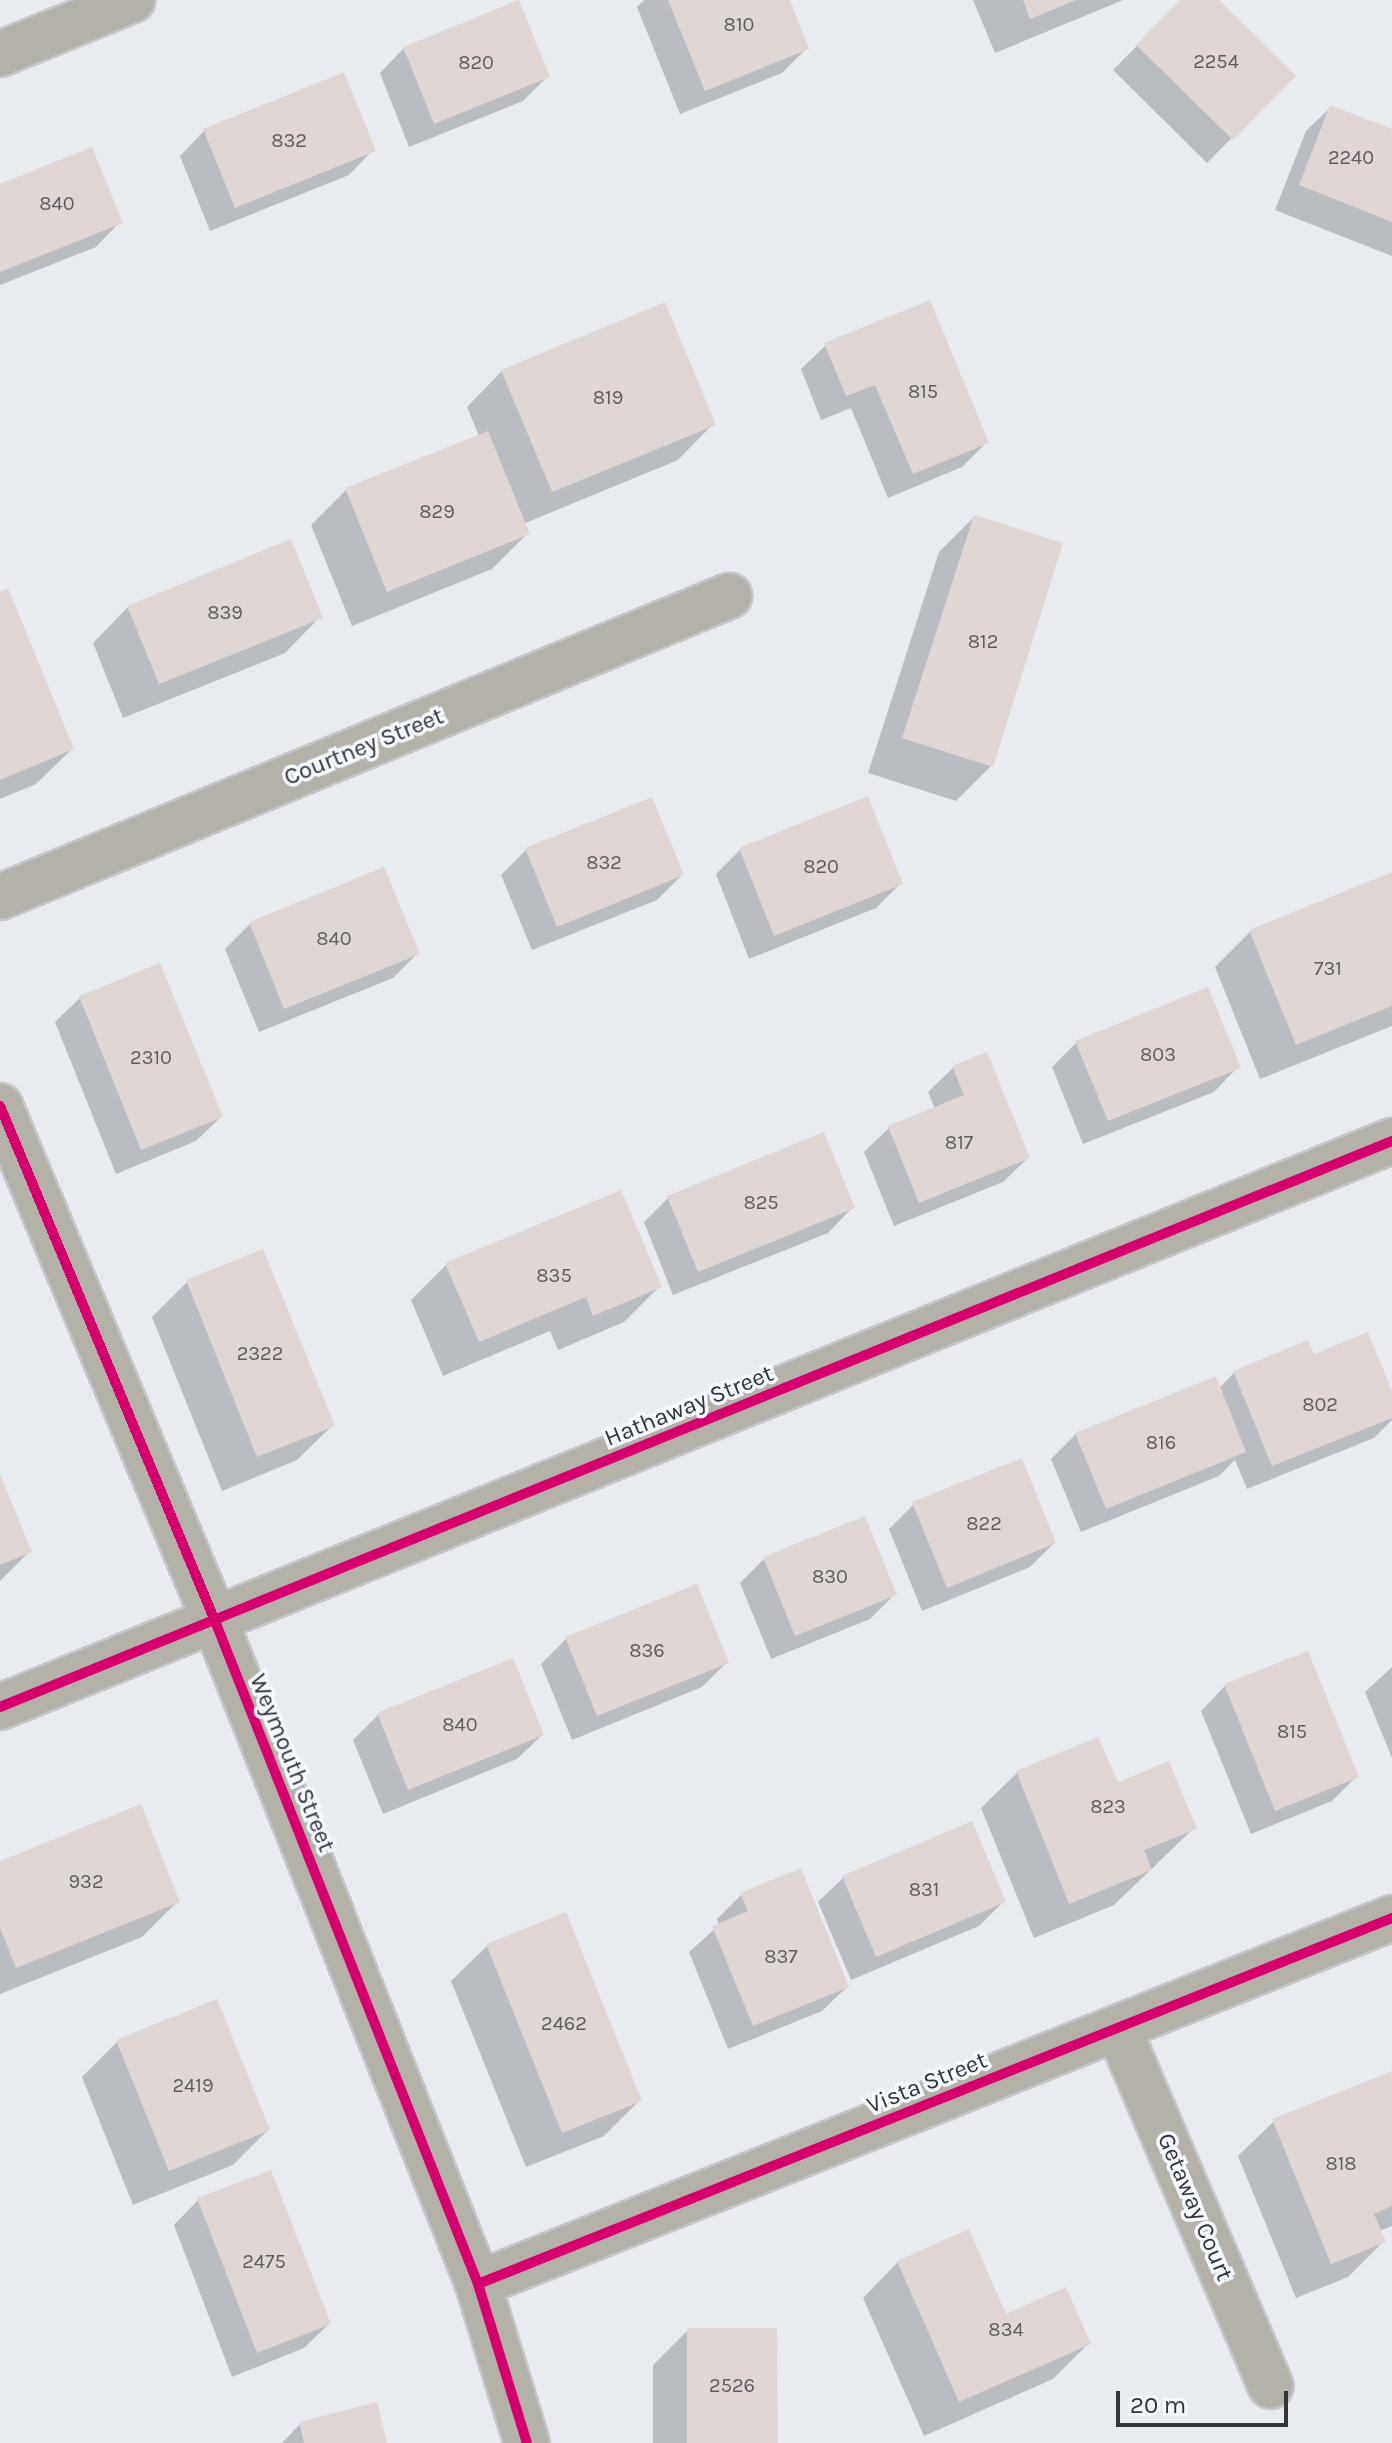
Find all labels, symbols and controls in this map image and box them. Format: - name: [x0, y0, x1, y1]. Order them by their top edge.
- house number: 810: [724, 12, 754, 36]
- house number: 2254: [1193, 49, 1239, 73]
- house number: 820: [458, 50, 494, 74]
- house number: 832: [271, 128, 307, 152]
- house number: 2240: [1328, 145, 1374, 169]
- house number: 840: [39, 191, 75, 215]
- house number: 815: [908, 379, 938, 403]
- house number: 819: [593, 385, 623, 409]
- house number: 829: [419, 499, 455, 523]
- house number: 839: [207, 600, 243, 624]
- house number: 812: [968, 629, 998, 653]
- street label: Courtney Street: [280, 702, 448, 792]
- house number: 832: [586, 850, 622, 874]
- house number: 820: [803, 854, 839, 878]
- house number: 840: [316, 926, 352, 950]
- house number: 731: [1314, 956, 1342, 980]
- house number: 803: [1140, 1042, 1176, 1066]
- house number: 2310: [130, 1045, 172, 1069]
- house number: 817: [945, 1130, 973, 1154]
- house number: 825: [743, 1190, 779, 1214]
- house number: 835: [536, 1263, 572, 1287]
- house number: 2322: [237, 1341, 283, 1365]
- street label: Hathaway Street: [600, 1359, 778, 1453]
- house number: 802: [1302, 1392, 1338, 1416]
- house number: 816: [1146, 1430, 1176, 1454]
- house number: 822: [966, 1511, 1002, 1535]
- house number: 830: [812, 1564, 848, 1588]
- house number: 836: [629, 1638, 665, 1662]
- street label: Weymouth Street: [243, 1670, 341, 1856]
- house number: 840: [442, 1712, 478, 1736]
- house number: 815: [1277, 1719, 1307, 1743]
- house number: 823: [1090, 1794, 1126, 1818]
- house number: 932: [69, 1869, 103, 1893]
- house number: 831: [909, 1877, 939, 1901]
- house number: 837: [764, 1944, 798, 1968]
- house number: 2462: [541, 2011, 587, 2035]
- street label: Vista Street: [863, 2046, 991, 2120]
- house number: 2419: [173, 2073, 213, 2097]
- street label: Getaway Court: [1151, 2129, 1239, 2285]
- house number: 818: [1325, 2151, 1357, 2175]
- house number: 2475: [242, 2249, 286, 2273]
- house number: 834: [988, 2317, 1024, 2341]
- house number: 2526: [709, 2373, 755, 2397]
- scale bar: [1120, 2375, 1292, 2425]
- text: 20 m: [1130, 2391, 1186, 2419]

